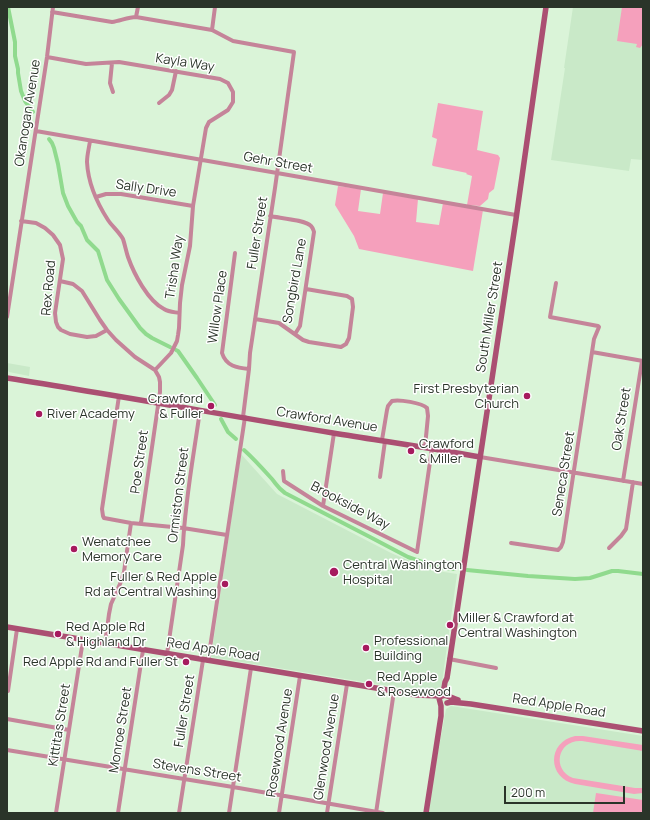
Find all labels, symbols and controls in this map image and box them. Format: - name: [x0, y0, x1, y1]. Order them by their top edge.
- street label: Kayla Way: [154, 51, 216, 75]
- street label: Okanogan Avenue: [12, 58, 44, 168]
- street label: Gehr Street: [242, 149, 314, 177]
- street label: Sally Drive: [115, 177, 177, 201]
- street label: Fuller Street: [245, 196, 271, 270]
- street label: Trisha Way: [163, 234, 187, 300]
- street label: Songbird Lane: [280, 237, 310, 325]
- street label: Rex Road: [39, 260, 59, 316]
- street label: South Miller Street: [474, 260, 506, 374]
- street label: Willow Place: [205, 269, 231, 345]
- place label: First Presbyterian Church: [414, 381, 519, 412]
- street label: Oak Street: [609, 386, 635, 452]
- place label: Crawford & Fuller: [148, 391, 203, 422]
- marker: First Presbyterian Church: [522, 391, 532, 401]
- marker: Crawford & Fuller: [206, 401, 216, 411]
- street label: Crawford Avenue: [275, 404, 379, 436]
- place label: River Academy: [47, 406, 135, 422]
- marker: River Academy: [34, 409, 44, 419]
- street label: Poe Street: [128, 429, 152, 495]
- street label: Seneca Street: [550, 430, 578, 518]
- place label: Crawford & Miller: [419, 436, 474, 467]
- street label: Ormiston Street: [165, 446, 193, 544]
- marker: Crawford & Miller: [406, 446, 416, 456]
- street label: Brookside Way: [308, 479, 392, 533]
- place label: Wenatchee Memory Care: [82, 534, 162, 565]
- marker: Wenatchee Memory Care: [69, 544, 79, 554]
- place label: Central Washington Hospital: [343, 557, 462, 588]
- marker: Central Washington Hospital: [328, 566, 340, 578]
- place label: Fuller & Red Apple Rd at Central Washing: [85, 569, 217, 600]
- marker: Fuller & Red Apple Rd at Central Washing: [220, 579, 230, 589]
- place label: Miller & Crawford at Central Washington: [458, 610, 577, 641]
- place label: Red Apple Rd & Highland Dr: [66, 619, 146, 650]
- marker: Miller & Crawford at Central Washington: [445, 620, 455, 630]
- marker: Red Apple Rd & Highland Dr: [53, 629, 63, 639]
- place label: Professional Building: [374, 633, 448, 664]
- street label: Red Apple Road: [165, 635, 261, 665]
- marker: Professional Building: [361, 643, 371, 653]
- place label: Red Apple Rd and Fuller St: [23, 654, 178, 670]
- marker: Red Apple Rd and Fuller St: [181, 657, 191, 667]
- place label: Red Apple & Rosewood: [377, 669, 451, 700]
- street label: Fuller Street: [172, 674, 198, 748]
- marker: Red Apple & Rosewood: [364, 679, 374, 689]
- street label: Kittitas Street: [46, 683, 74, 767]
- street label: Monroe Street: [106, 686, 136, 774]
- street label: Rosewood Avenue: [264, 688, 296, 798]
- street label: Red Apple Road: [511, 691, 607, 721]
- street label: Glenwood Avenue: [311, 693, 343, 801]
- street label: Stevens Street: [152, 756, 242, 786]
- scale bar: [506, 778, 627, 804]
- text: 200 m: [511, 784, 545, 801]

